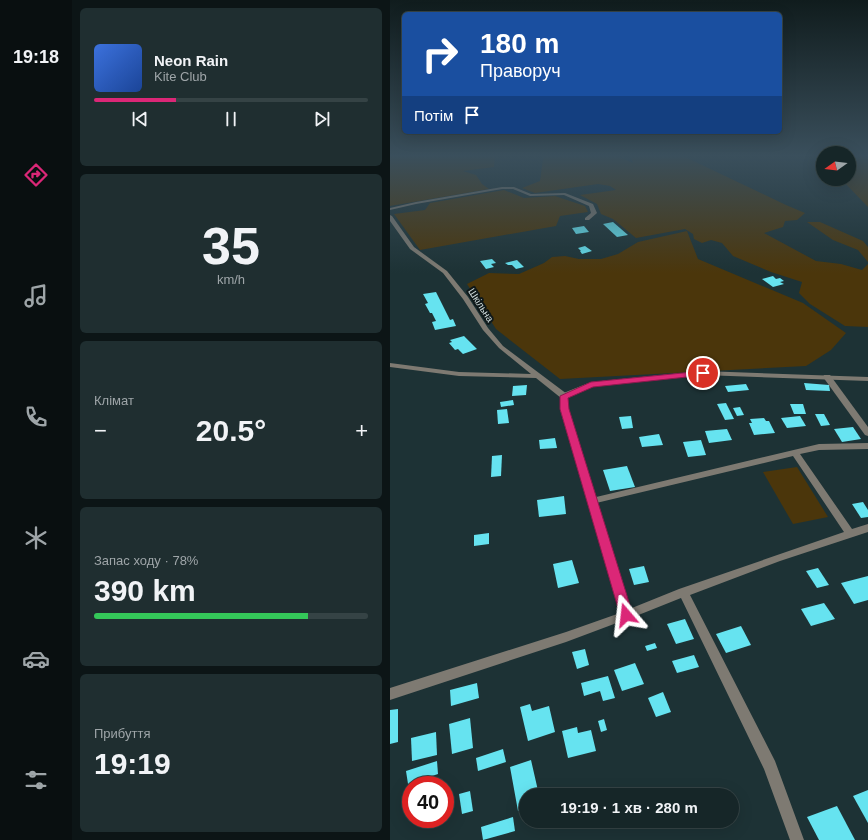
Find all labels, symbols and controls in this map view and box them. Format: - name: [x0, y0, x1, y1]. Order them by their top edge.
- icon: right: [414, 28, 466, 80]
- text: 180 m: [480, 28, 559, 59]
- text: 19:18: [13, 47, 59, 67]
- text: Neon Rain: [154, 52, 228, 69]
- text: Праворуч: [480, 61, 561, 81]
- text: Kite Club: [154, 69, 207, 84]
- icon: arrive: [461, 104, 483, 126]
- text: Потім: [414, 107, 453, 124]
- icon: previous: [129, 108, 151, 130]
- icon: pause: [220, 108, 242, 130]
- icon: next: [311, 108, 333, 130]
- north arrow: [816, 146, 856, 186]
- map controls: [816, 146, 856, 186]
- icon: directions: [22, 161, 50, 189]
- text: 35: [202, 217, 260, 275]
- text: km/h: [217, 272, 245, 287]
- icon: music: [22, 282, 50, 310]
- street label: Шкільна: [466, 286, 496, 324]
- pin: [686, 356, 720, 390]
- icon: arrive: [692, 362, 714, 384]
- text: Клімат: [94, 393, 134, 408]
- icon: phone: [22, 403, 50, 431]
- text: 20.5°: [196, 414, 266, 447]
- text: −: [94, 418, 107, 443]
- text: +: [355, 418, 368, 443]
- icon: climate: [22, 524, 50, 552]
- text: Запас ходу · 78%: [94, 553, 198, 568]
- text: 390 km: [94, 574, 196, 607]
- position arrow: [605, 594, 647, 636]
- icon: car: [22, 645, 50, 673]
- text: Прибуття: [94, 726, 150, 741]
- text: 19:19: [94, 747, 171, 780]
- icon: filters: [22, 766, 50, 794]
- speed limit sign: 40: [402, 776, 454, 828]
- text: 19:19 · 1 хв · 280 m: [560, 799, 698, 816]

